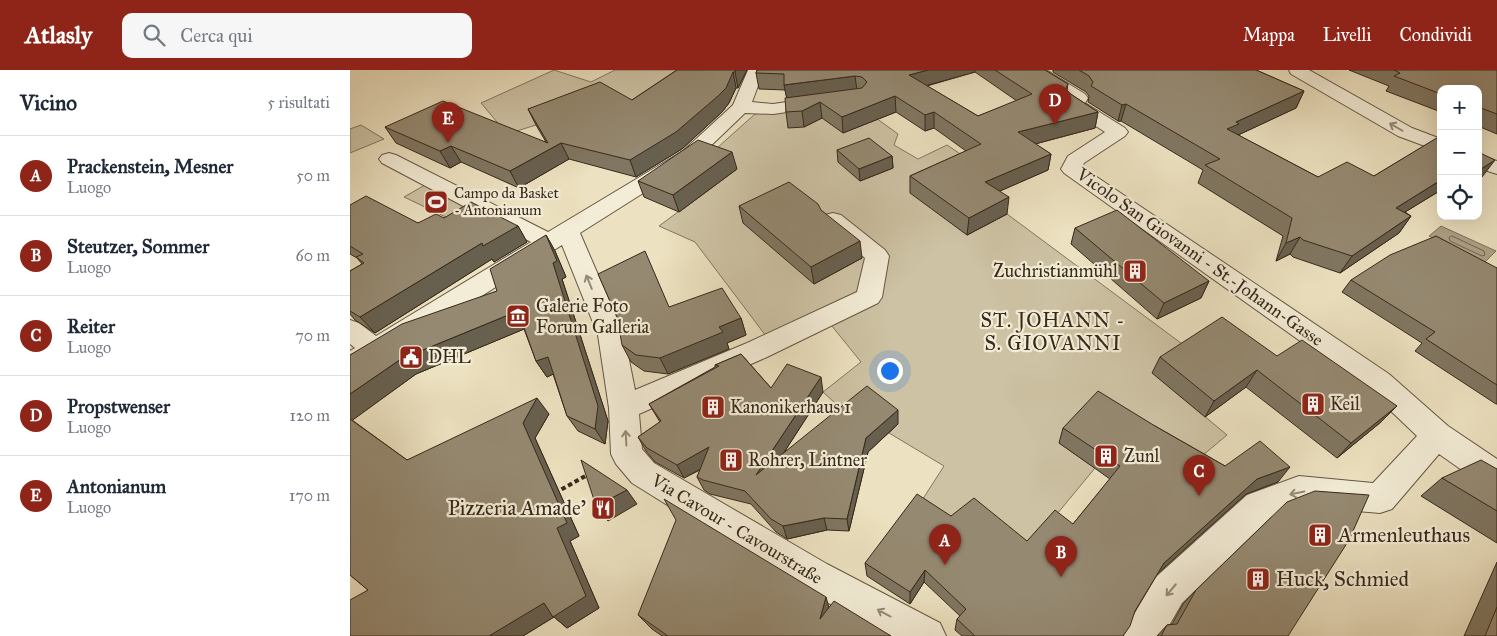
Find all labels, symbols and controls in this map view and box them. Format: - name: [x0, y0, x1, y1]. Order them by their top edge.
- search box: [122, 13, 472, 58]
- text: Atlasly: [25, 20, 92, 50]
- icon: search: [140, 21, 168, 49]
- text: Cerca qui: [180, 24, 253, 47]
- text: Mappa: [1243, 24, 1295, 46]
- text: Livelli: [1323, 24, 1371, 46]
- text: Condividi: [1399, 24, 1472, 46]
- pin: D: [1039, 84, 1071, 125]
- map controls: [1437, 85, 1482, 220]
- button: +: [1437, 85, 1482, 130]
- text: Vicino: [20, 90, 77, 116]
- text: 5 risultati: [268, 93, 330, 112]
- pin: E: [432, 102, 464, 143]
- one-way arrow: [1389, 122, 1404, 132]
- button: −: [1437, 130, 1482, 175]
- text: Prackenstein, Mesner: [67, 155, 233, 178]
- street label: Vicolo San Giovanni - St.-Johann-Gasse: [1071, 162, 1328, 352]
- text: A: [31, 166, 41, 185]
- text: 50 m: [296, 166, 330, 185]
- button: locate: [1437, 175, 1482, 220]
- text: Luogo: [67, 178, 111, 197]
- place label: Campo da Basket - Antonianum: [454, 184, 559, 219]
- sports icon: Campo da Basket - Antonianum: [423, 189, 449, 215]
- text: Steutzer, Sommer: [67, 235, 209, 258]
- text: B: [31, 246, 41, 265]
- text: 60 m: [296, 246, 330, 265]
- text: Luogo: [67, 258, 111, 277]
- building icon: Zuchristianmühl: [1122, 258, 1148, 284]
- place label: Zuchristianmühl: [993, 260, 1118, 282]
- one-way arrow: [584, 274, 593, 289]
- place label: Galerie Foto Forum Galleria: [536, 295, 650, 338]
- museum icon: Galerie Foto Forum Galleria: [505, 303, 531, 329]
- district label: ST. JOHANN - S. GIOVANNI: [981, 308, 1126, 355]
- text: Reiter: [67, 315, 115, 338]
- text: C: [31, 326, 41, 345]
- text: 70 m: [295, 326, 330, 345]
- text: Luogo: [67, 338, 111, 357]
- public building icon: DHL: [398, 344, 424, 370]
- place label: DHL: [428, 346, 472, 368]
- your location: [877, 358, 903, 384]
- building icon: Keil: [1300, 391, 1326, 417]
- place label: Keil: [1330, 393, 1360, 415]
- building icon: Kanonikerhaus 1: [700, 394, 726, 420]
- text: Propstwenser: [67, 395, 170, 418]
- place label: Kanonikerhaus 1: [730, 396, 851, 418]
- text: D: [30, 406, 42, 425]
- text: 120 m: [290, 406, 330, 425]
- text: Luogo: [67, 418, 111, 437]
- one-way arrow: [621, 431, 630, 447]
- building icon: Zunl: [1093, 443, 1119, 469]
- place label: Zunl: [1124, 445, 1160, 467]
- building icon: Rohrer, Lintner: [718, 447, 744, 473]
- place label: Rohrer, Lintner: [748, 449, 867, 471]
- pin: C: [1183, 455, 1215, 496]
- street label: Via Cavour - Cavourstraße: [647, 469, 827, 589]
- text: Antonianum: [67, 475, 166, 498]
- text: E: [30, 486, 42, 505]
- text: 170 m: [289, 486, 330, 505]
- one-way arrow: [1289, 489, 1305, 498]
- place label: Pizzeria Amade': [448, 495, 586, 521]
- restaurant icon: Pizzeria Amade': [590, 495, 616, 521]
- text: Luogo: [67, 498, 111, 517]
- building icon: Armenleuthaus: [1307, 522, 1333, 548]
- place label: Armenleuthaus: [1337, 522, 1470, 548]
- pin: A: [929, 524, 961, 565]
- pin: B: [1045, 536, 1077, 577]
- building icon: Huck, Schmied: [1245, 566, 1271, 592]
- place label: Huck, Schmied: [1276, 566, 1409, 592]
- one-way arrow: [1165, 584, 1176, 597]
- one-way arrow: [877, 608, 892, 618]

